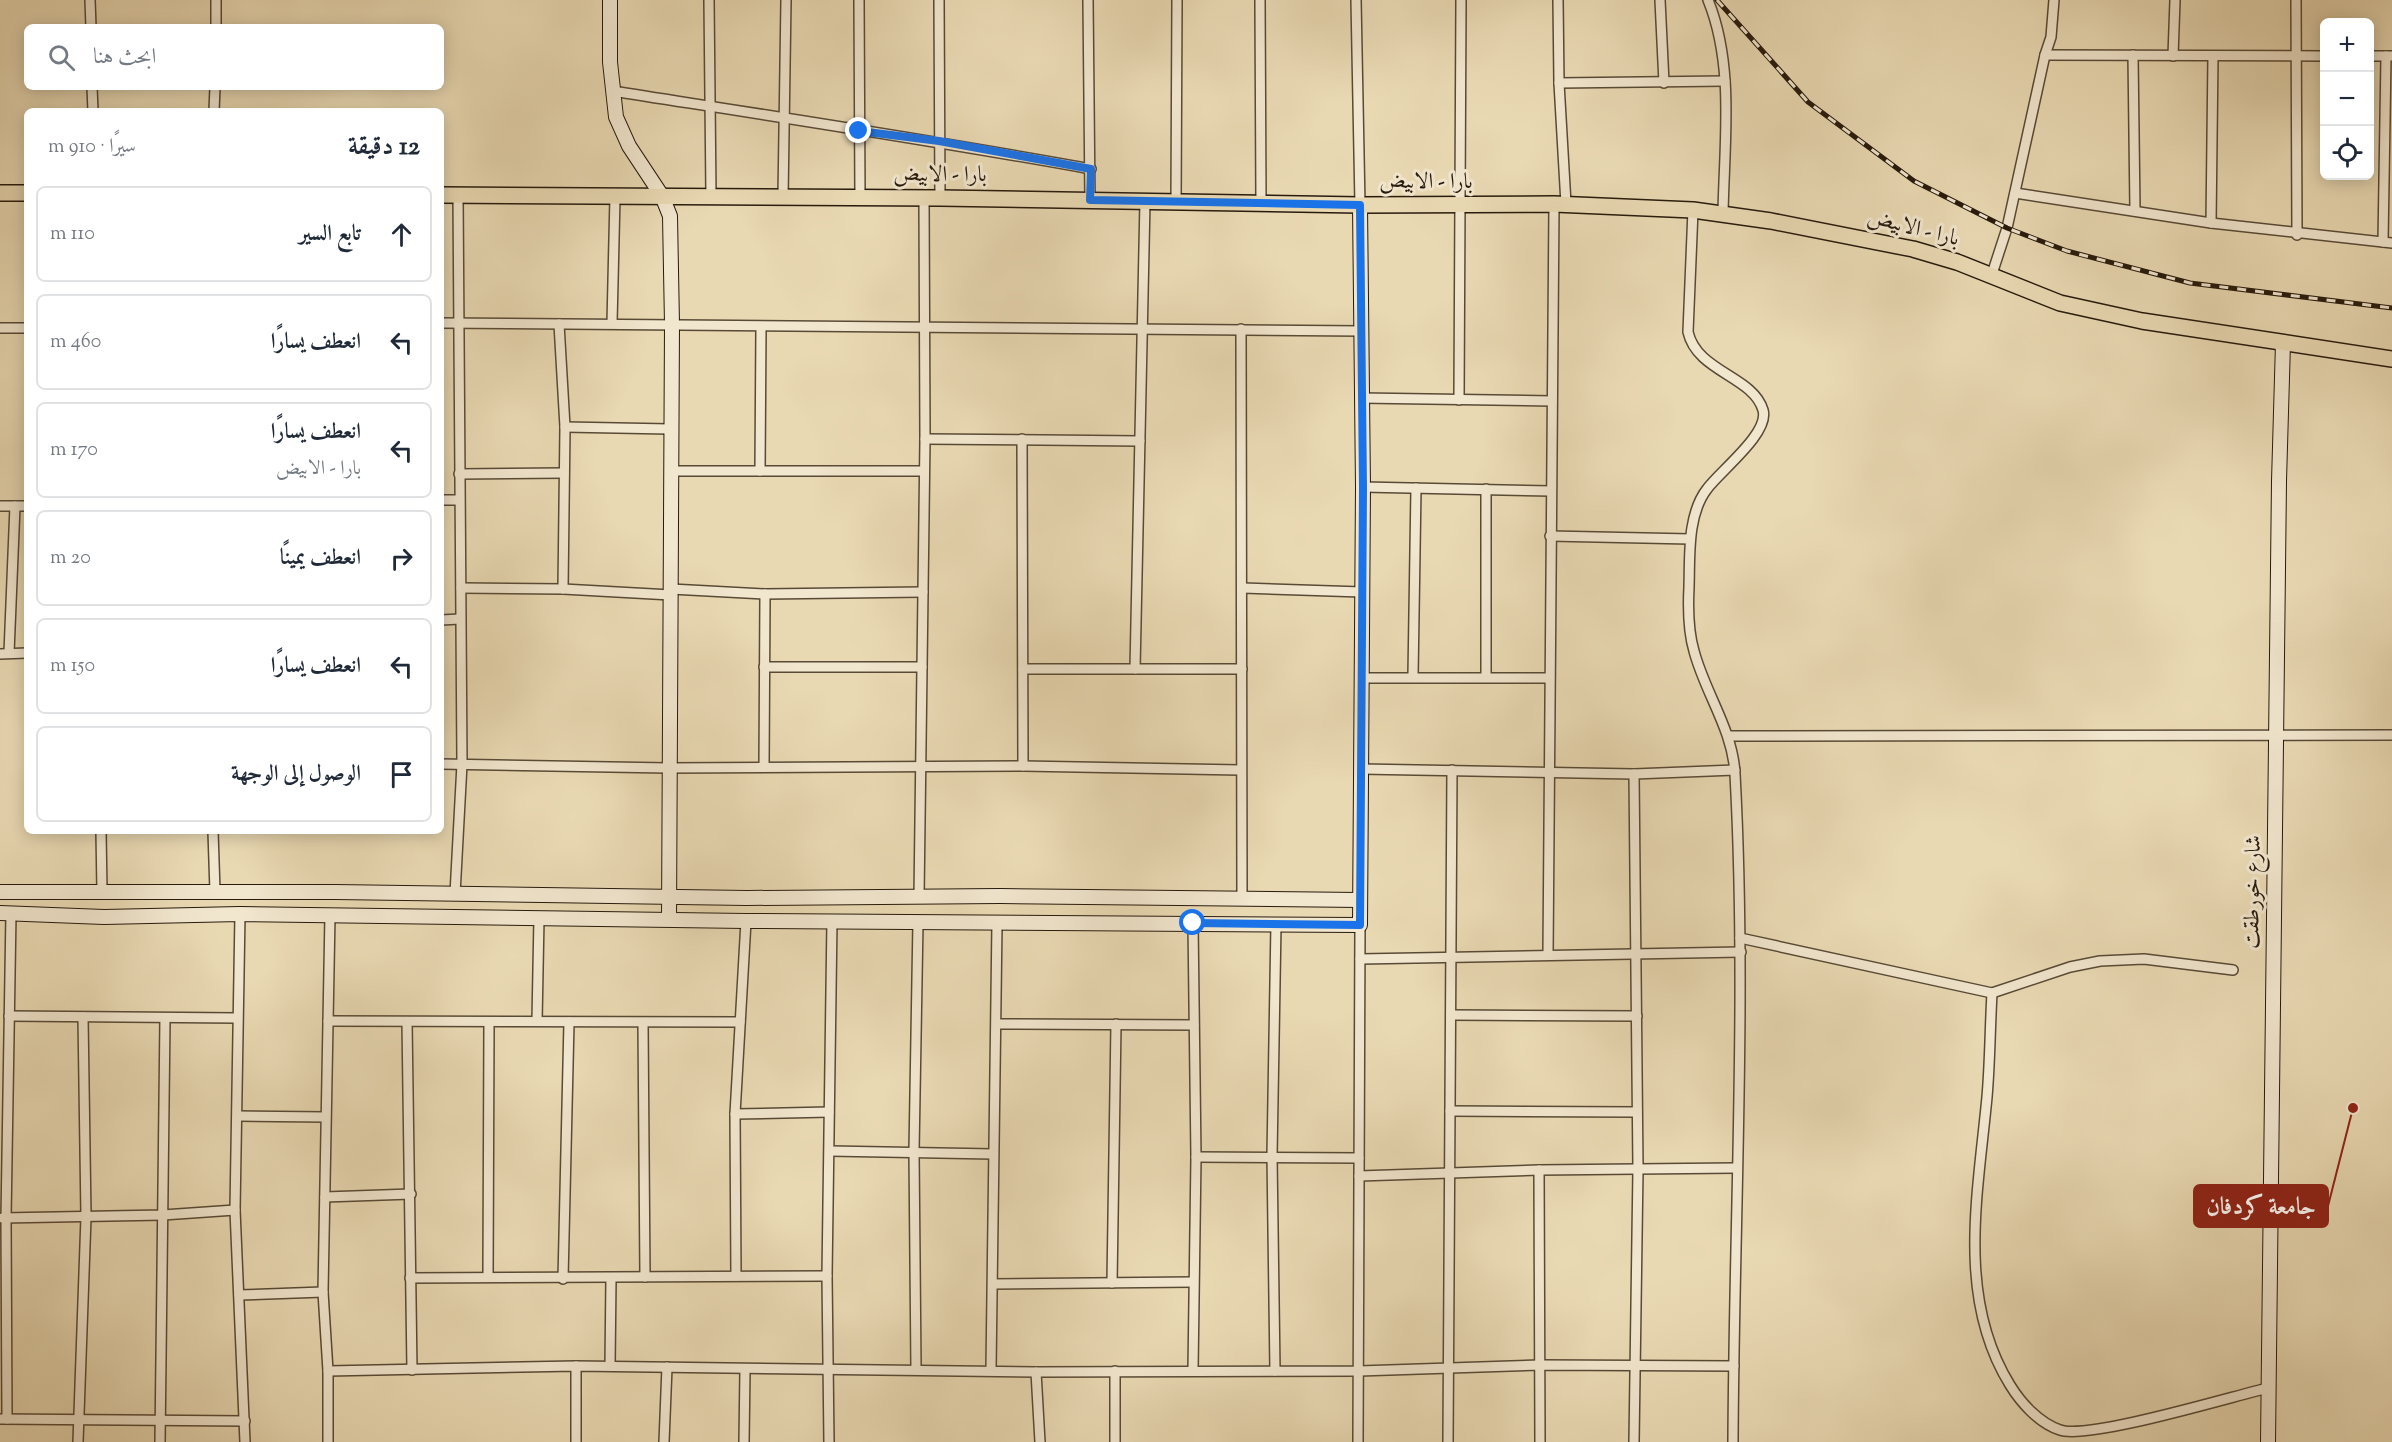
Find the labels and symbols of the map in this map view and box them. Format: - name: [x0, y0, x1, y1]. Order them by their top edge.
- route end: [845, 117, 871, 143]
- street label: بارا - الابيض: [893, 160, 987, 192]
- street label: بارا - الابيض: [1379, 167, 1473, 199]
- street label: بارا - الابيض: [1864, 202, 1962, 256]
- street label: شارع خورطقت: [2237, 835, 2271, 949]
- route start: [1179, 909, 1205, 935]
- callout: جامعة كردفان: [2194, 1185, 2328, 1227]
- text: جامعة كردفان: [2206, 1191, 2316, 1225]

